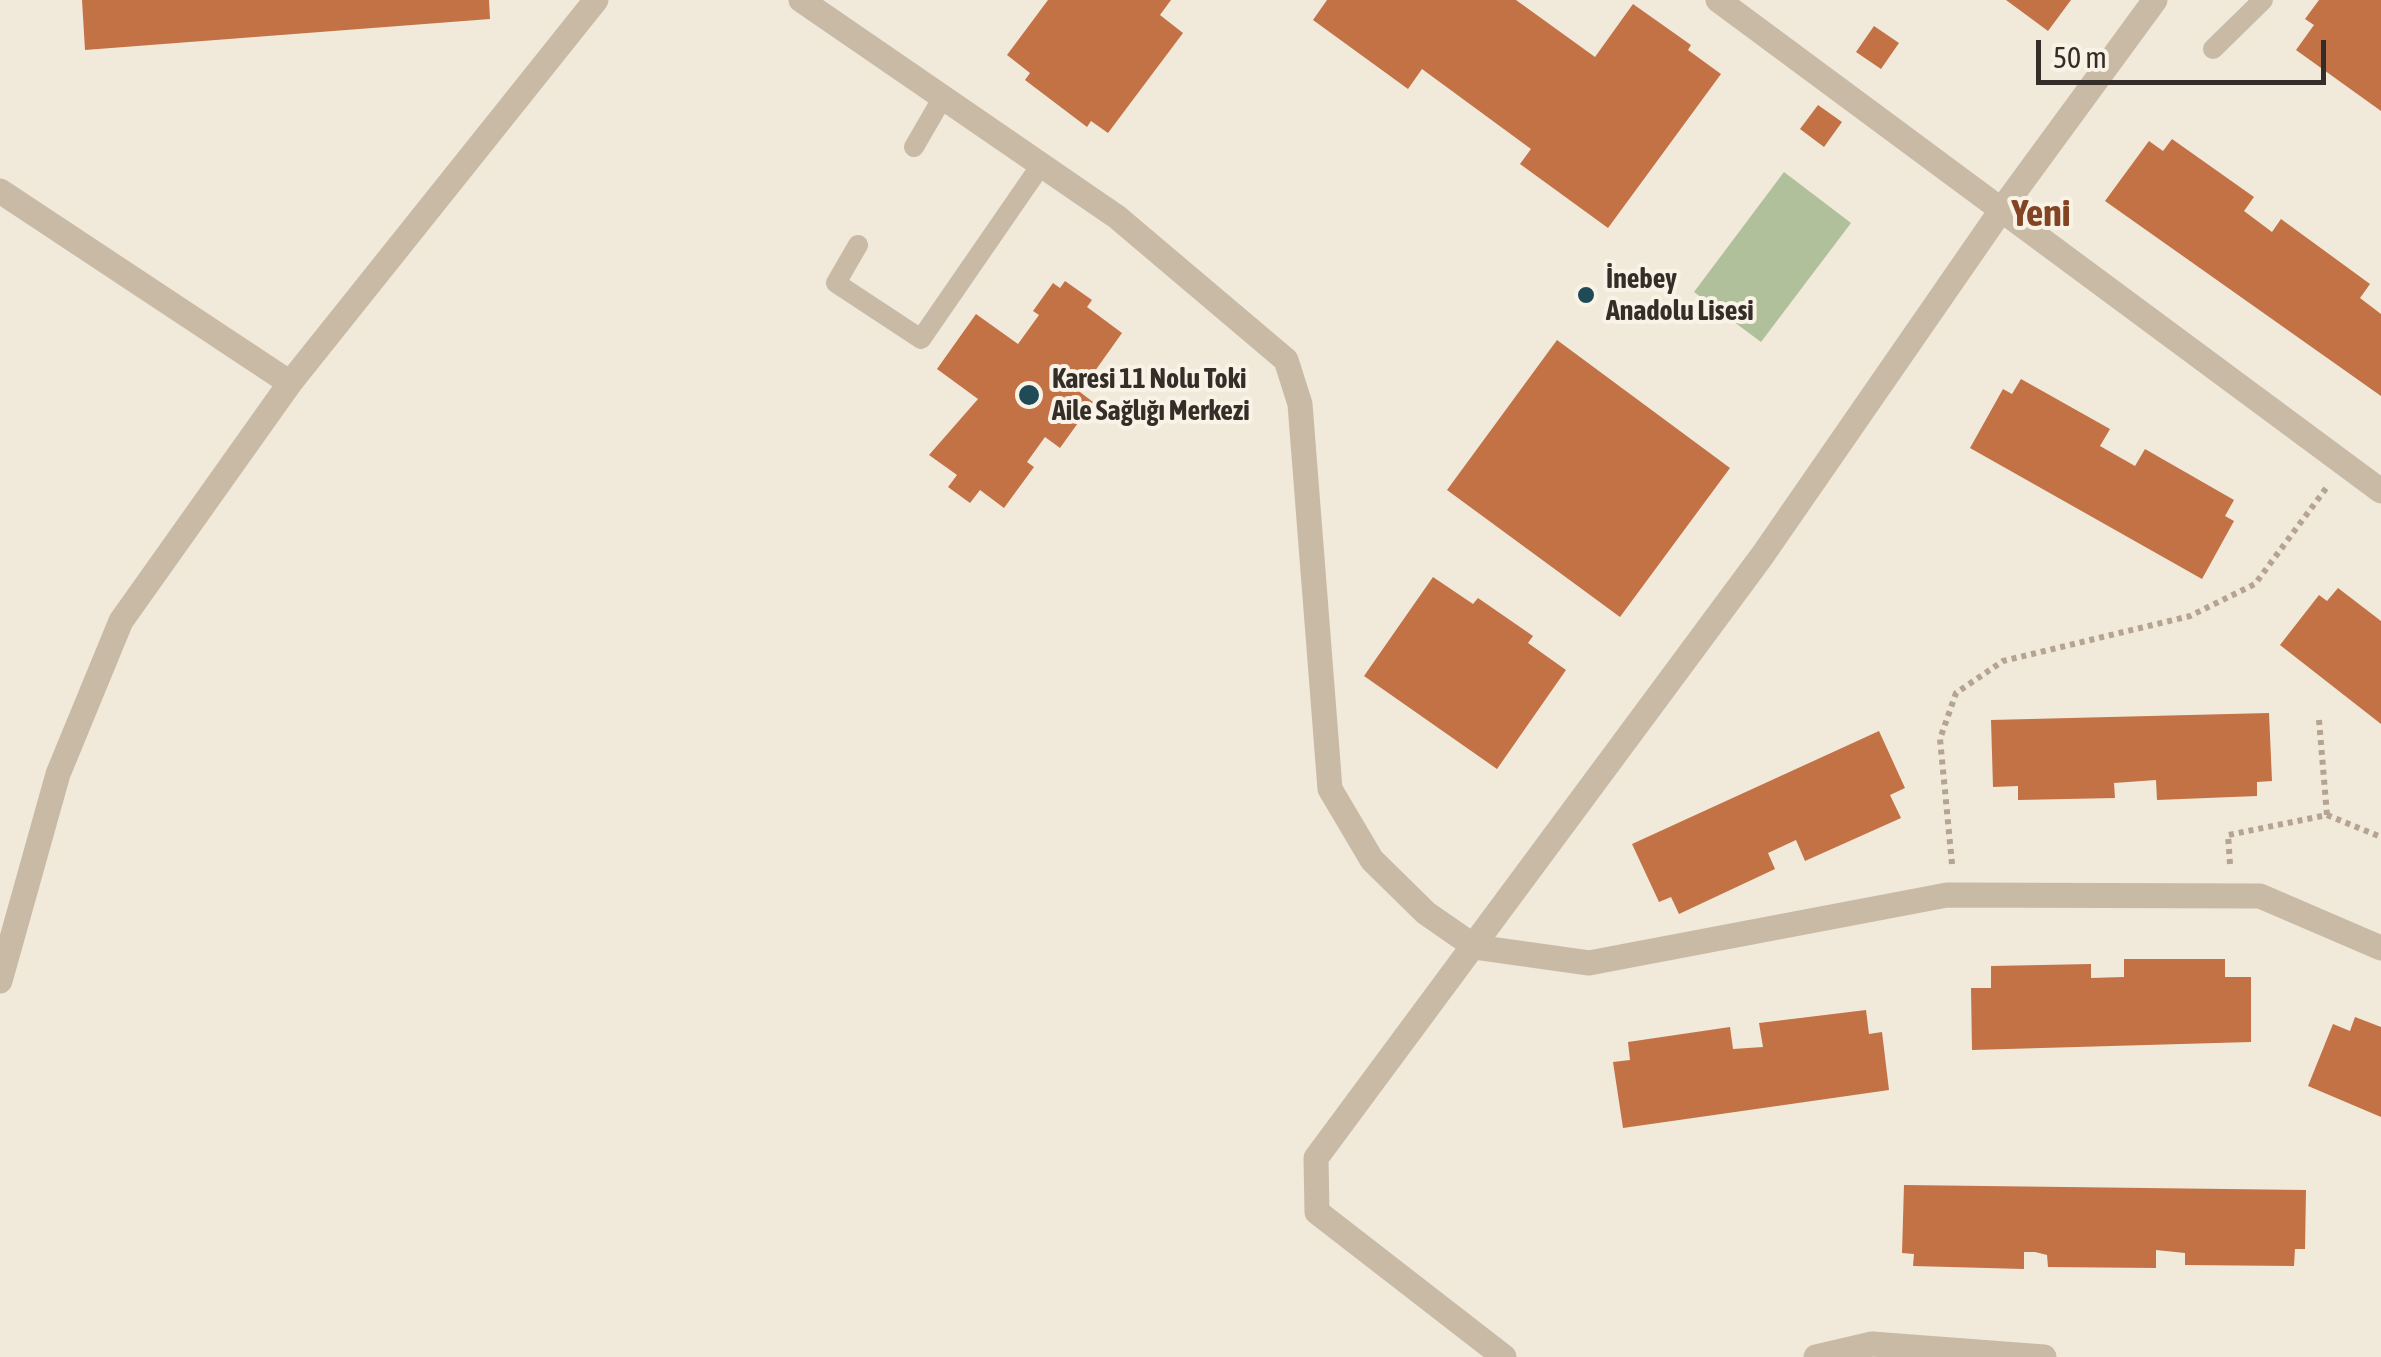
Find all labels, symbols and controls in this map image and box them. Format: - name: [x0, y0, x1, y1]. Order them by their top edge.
- scale bar: [2041, 20, 2331, 82]
- text: 50 m: [2053, 40, 2107, 74]
- district label: Yeni: [2011, 191, 2071, 237]
- place label: İnebey Anadolu Lisesi: [1606, 262, 1754, 328]
- marker: İnebey Anadolu Lisesi: [1575, 284, 1597, 306]
- place label: Karesi 11 Nolu Toki Aile Sağlığı Merkezi: [1052, 362, 1250, 428]
- marker: Karesi 11 Nolu Toki Aile Sağlığı Merkezi: [1016, 382, 1042, 408]

